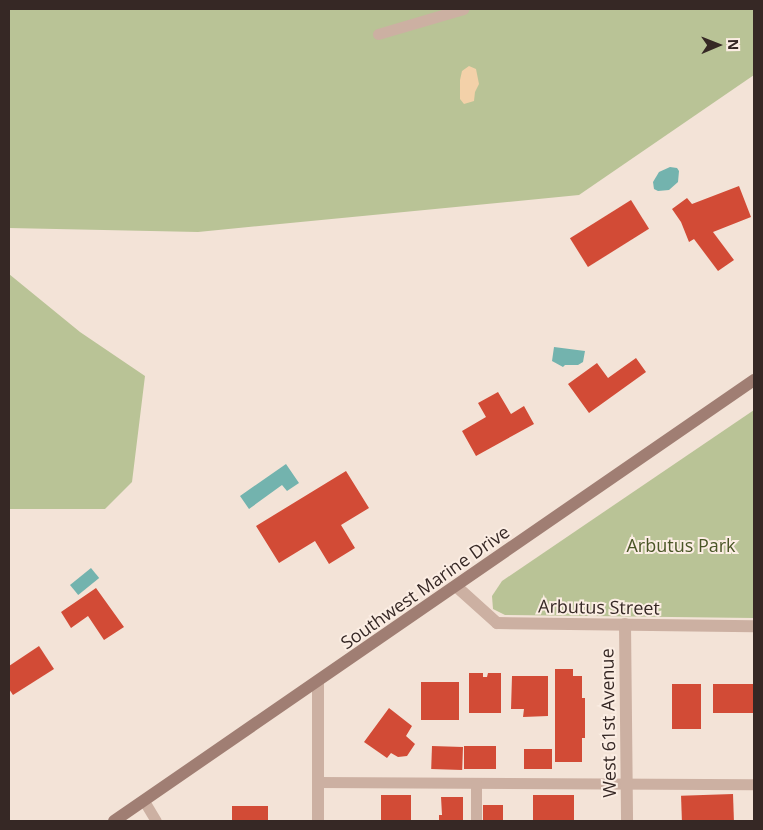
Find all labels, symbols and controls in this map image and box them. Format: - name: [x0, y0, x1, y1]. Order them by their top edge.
- north arrow: [693, 20, 743, 70]
- text: N: [724, 39, 743, 51]
- street label: Southwest Marine Drive: [337, 521, 513, 653]
- park label: Arbutus Park: [626, 534, 736, 556]
- street label: Arbutus Street: [538, 595, 660, 619]
- street label: West 61st Avenue: [596, 648, 620, 798]

